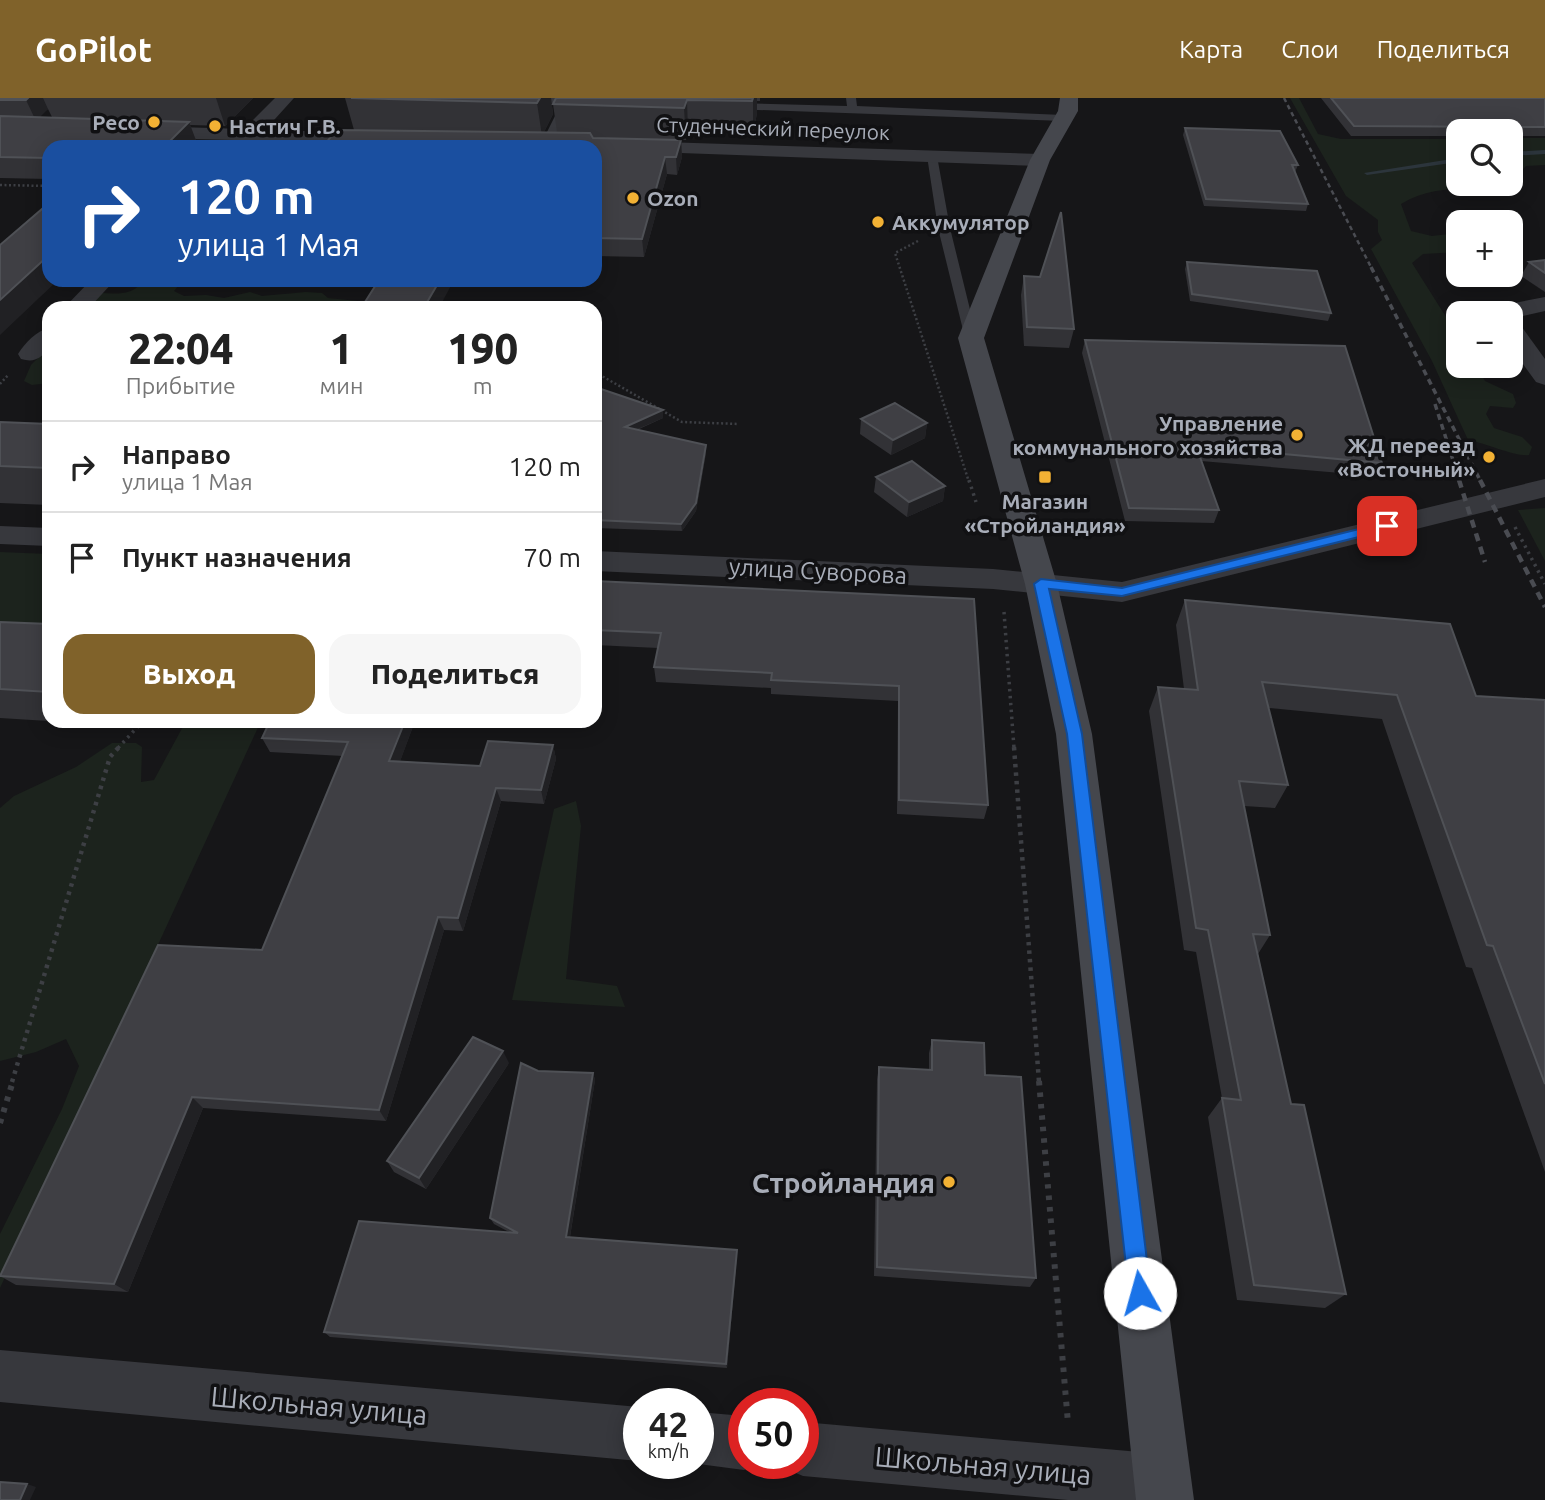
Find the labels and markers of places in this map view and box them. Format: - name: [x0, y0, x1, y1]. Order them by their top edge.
- place label: Ресо: [92, 110, 140, 134]
- marker: Ресо: [146, 114, 162, 130]
- place label: Настич Г.В.: [229, 114, 341, 138]
- marker: Настич Г.В.: [207, 118, 223, 134]
- place label: Ozon: [647, 186, 698, 210]
- marker: Ozon: [625, 190, 641, 206]
- place label: Аккумулятор: [892, 210, 1030, 234]
- marker: Аккумулятор: [870, 214, 886, 230]
- place label: Управление коммунального хозяйства: [1013, 411, 1283, 459]
- marker: Управление коммунального хозяйства: [1289, 427, 1305, 443]
- place label: ЖД переезд «Восточный»: [1337, 433, 1475, 481]
- marker: ЖД переезд «Восточный»: [1481, 449, 1497, 465]
- marker: Магазин «Стройландия»: [1037, 469, 1053, 485]
- place label: Магазин «Стройландия»: [964, 489, 1126, 537]
- pin: [1357, 496, 1417, 556]
- place label: Стройландия: [752, 1167, 935, 1198]
- marker: Стройландия: [941, 1174, 957, 1190]

